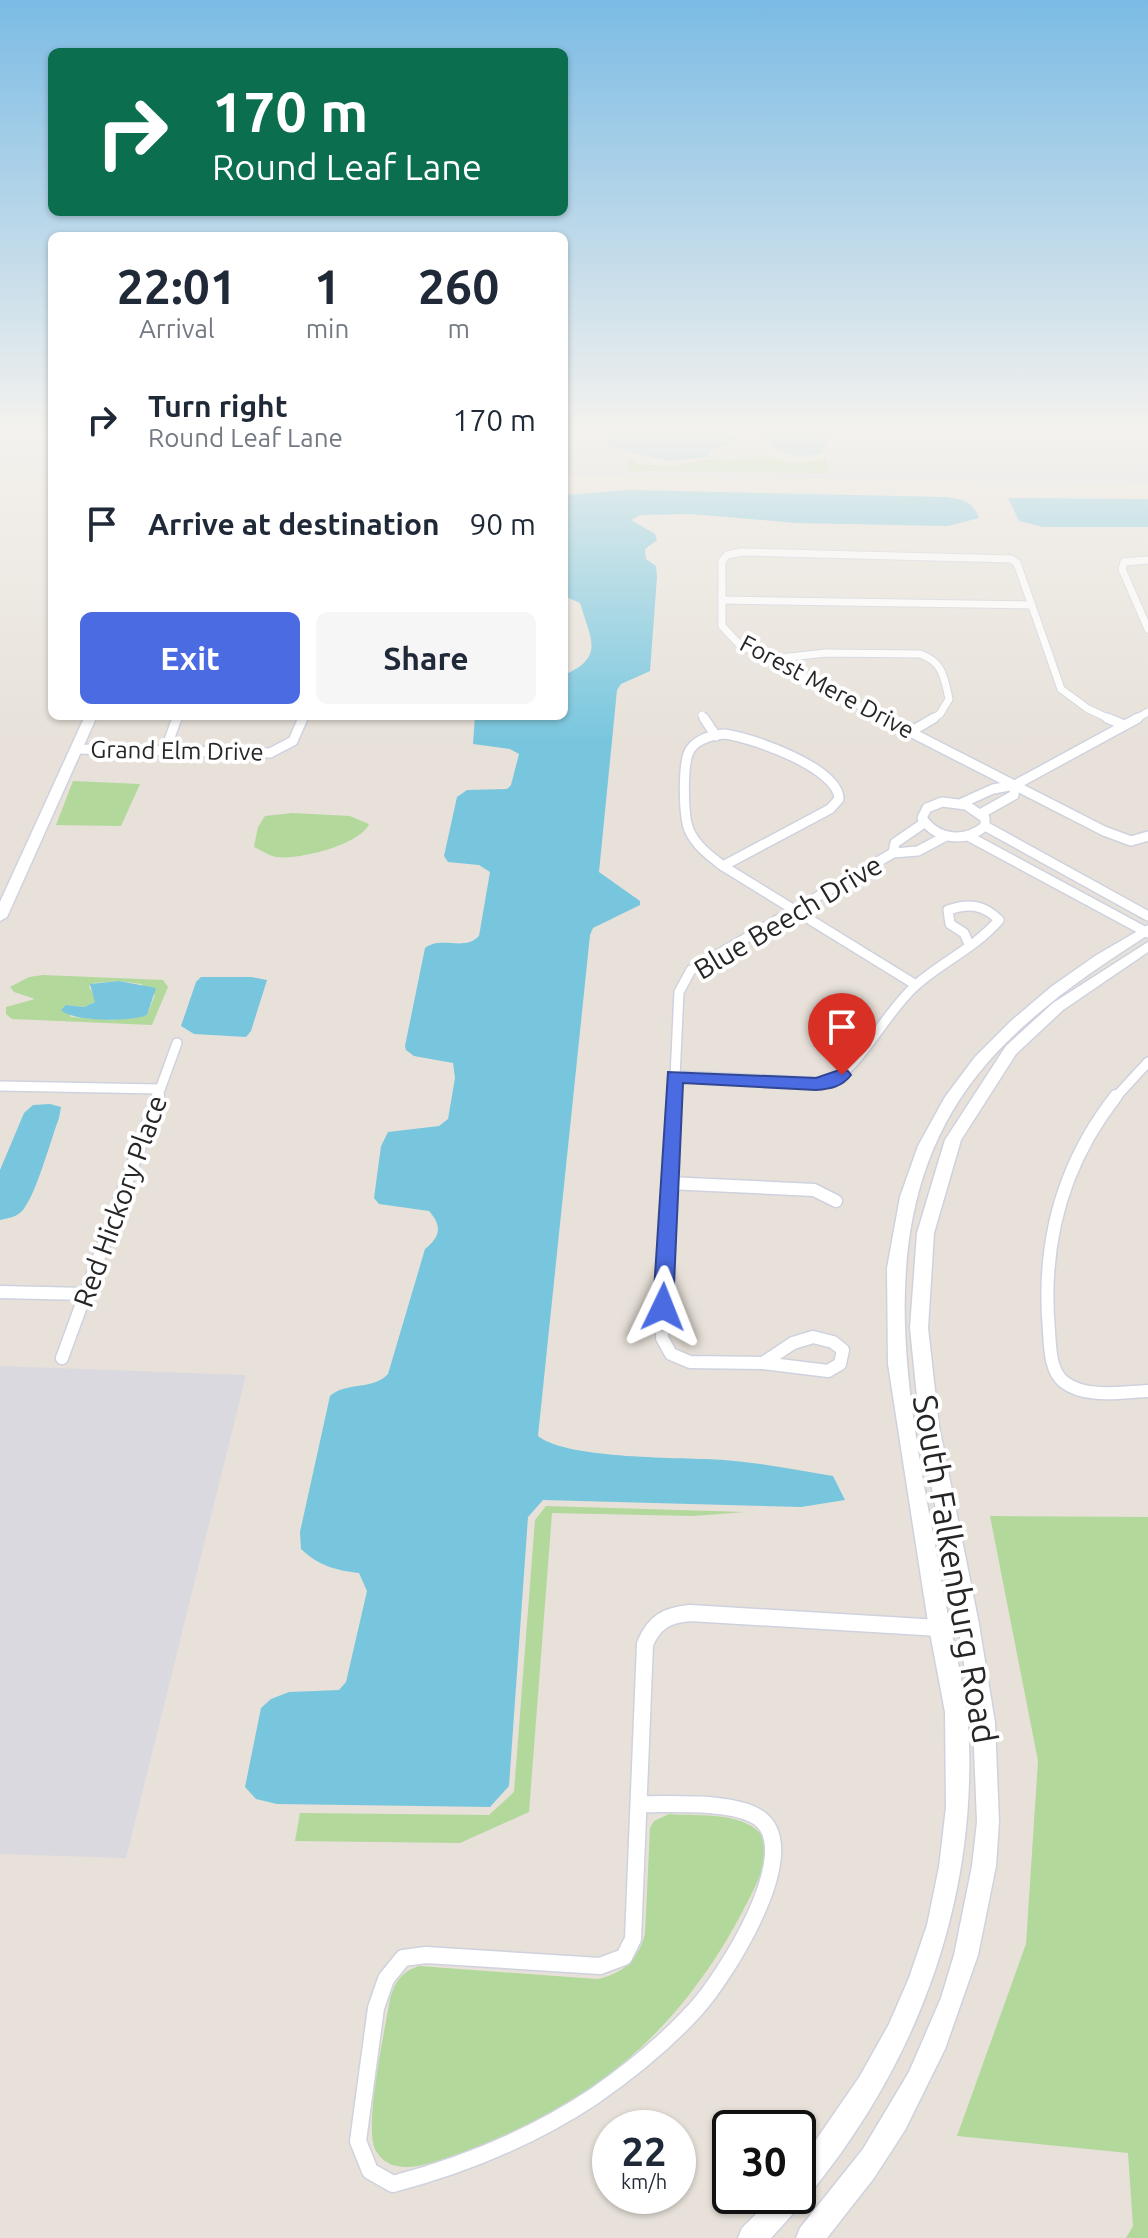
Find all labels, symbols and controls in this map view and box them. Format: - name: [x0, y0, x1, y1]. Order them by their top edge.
- icon: right: [80, 80, 184, 184]
- text: 170 m: [212, 80, 368, 143]
- text: Round Leaf Lane: [212, 146, 482, 187]
- text: 22:01: [117, 259, 237, 313]
- text: 1: [314, 259, 341, 313]
- text: 260: [418, 259, 499, 313]
- text: Arrival: [139, 314, 215, 343]
- text: min: [306, 314, 349, 343]
- text: m: [447, 314, 470, 343]
- text: Turn right: [148, 389, 288, 423]
- icon: right: [80, 398, 124, 442]
- text: 170 m: [452, 403, 536, 437]
- text: Round Leaf Lane: [148, 423, 343, 452]
- icon: arrive: [80, 502, 124, 546]
- text: Arrive at destination: [148, 507, 440, 541]
- text: 90 m: [469, 507, 536, 541]
- button: Exit: [80, 612, 300, 704]
- button: Share: [316, 612, 536, 704]
- street label: Forest Mere Drive: [736, 629, 919, 744]
- street label: Grand Elm Drive: [90, 735, 264, 766]
- street label: Blue Beech Drive: [688, 848, 887, 985]
- pin: [808, 993, 876, 1075]
- icon: arrive: [820, 1005, 864, 1049]
- street label: Red Hickory Place: [67, 1091, 172, 1311]
- position arrow: [621, 1265, 705, 1349]
- street label: South Falkenburg Road: [907, 1392, 1005, 1746]
- speed limit sign: 30: [712, 2110, 816, 2214]
- text: 22: [621, 2129, 667, 2174]
- text: km/h: [621, 2170, 667, 2193]

